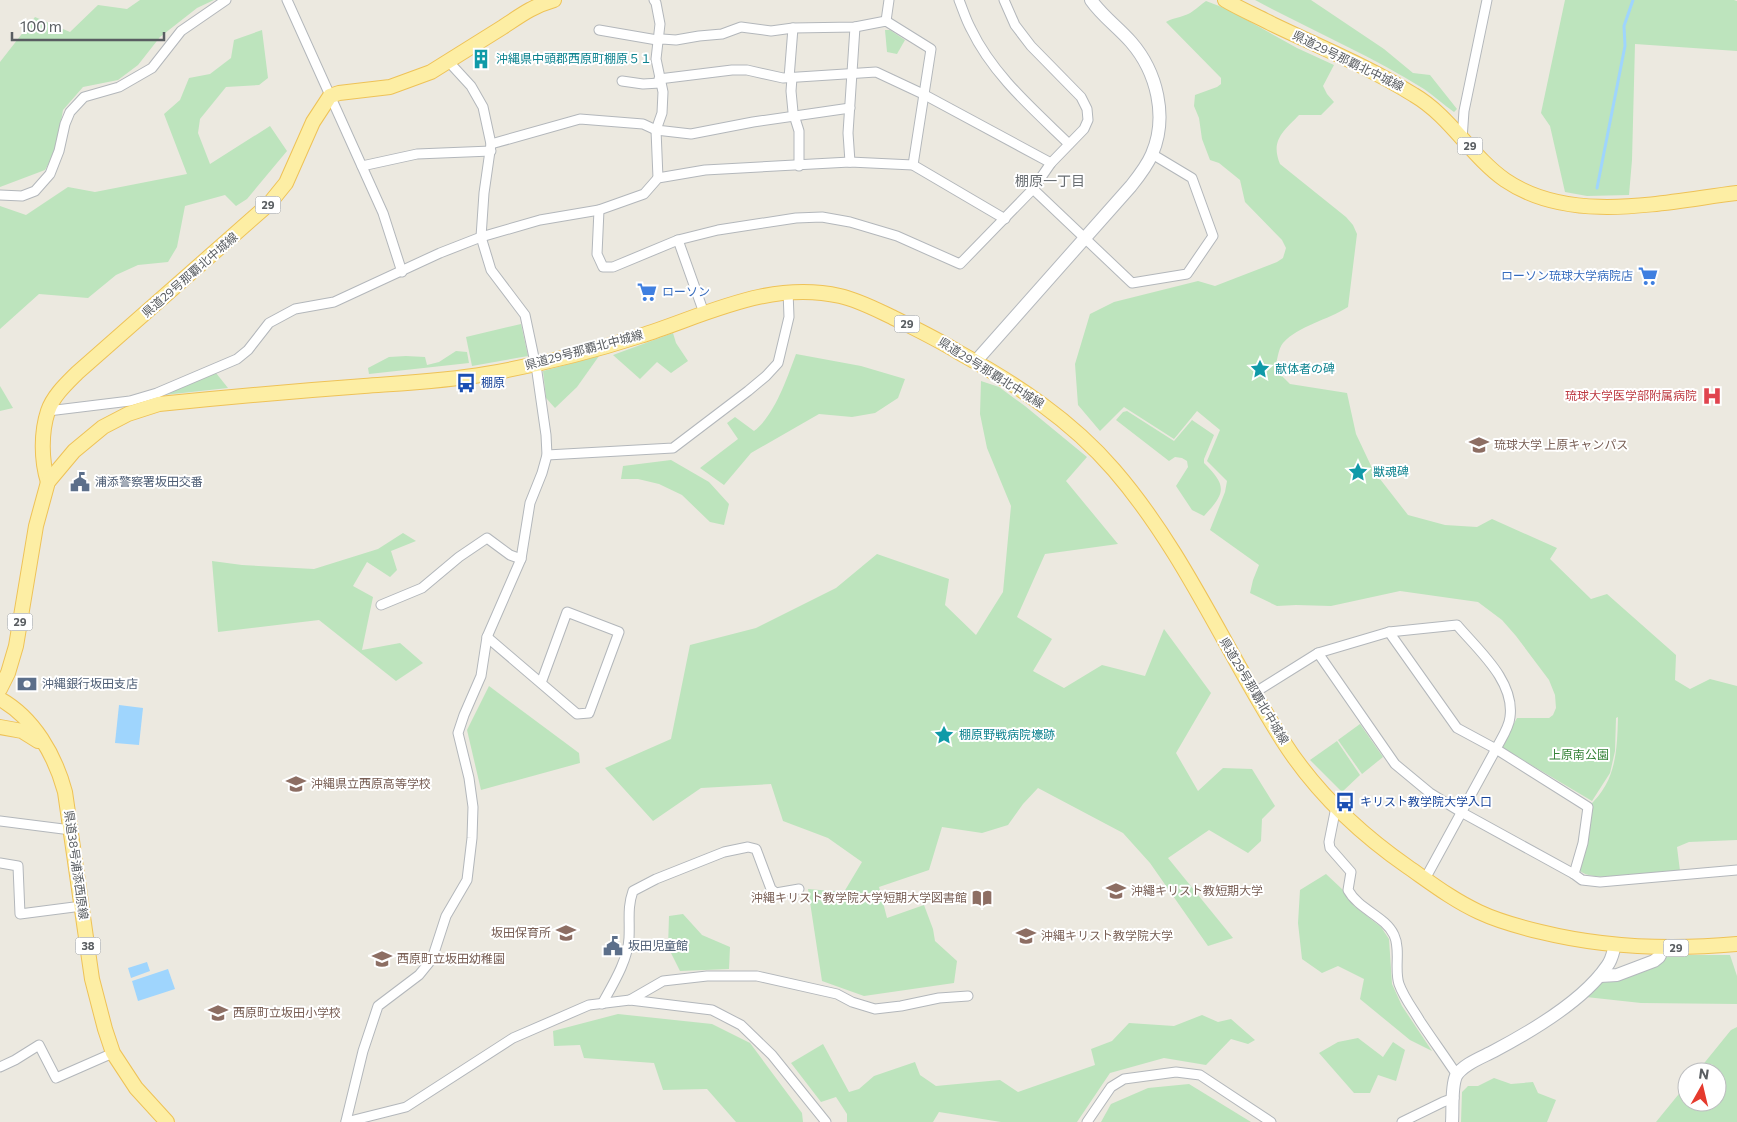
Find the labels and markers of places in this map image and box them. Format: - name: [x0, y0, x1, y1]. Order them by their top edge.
- building icon: 沖縄県中頭郡西原町棚原５１: [470, 48, 492, 70]
- place label: 沖縄県中頭郡西原町棚原５１: [496, 51, 652, 65]
- supermarket icon: ローソン琉球大学病院店: [1637, 265, 1659, 287]
- place label: ローソン琉球大学病院店: [1501, 268, 1633, 282]
- supermarket icon: ローソン: [636, 281, 658, 303]
- place label: ローソン: [662, 284, 710, 298]
- place icon: 献体者の碑: [1249, 358, 1271, 380]
- place label: 献体者の碑: [1275, 361, 1335, 375]
- bus stop icon: 棚原: [455, 372, 477, 394]
- place label: 棚原: [481, 375, 505, 389]
- hospital icon: 琉球大学医学部附属病院: [1701, 385, 1723, 407]
- place label: 琉球大学医学部附属病院: [1565, 388, 1697, 402]
- school or university icon: 琉球大学 上原キャンパス: [1468, 434, 1490, 456]
- place label: 琉球大学 上原キャンパス: [1494, 437, 1628, 451]
- place icon: 獣魂碑: [1347, 461, 1369, 483]
- place label: 獣魂碑: [1373, 464, 1409, 478]
- public building icon: 浦添警察署坂田交番: [69, 471, 91, 493]
- place label: 浦添警察署坂田交番: [95, 474, 203, 488]
- bank icon: 沖縄銀行坂田支店: [16, 673, 38, 695]
- place label: 沖縄銀行坂田支店: [42, 676, 138, 690]
- place icon: 棚原野戦病院壕跡: [933, 724, 955, 746]
- place label: 棚原野戦病院壕跡: [959, 727, 1055, 741]
- school or university icon: 沖縄県立西原高等学校: [285, 773, 307, 795]
- place label: 沖縄県立西原高等学校: [311, 776, 431, 790]
- bus stop icon: キリスト教学院大学入口: [1334, 791, 1356, 813]
- place label: キリスト教学院大学入口: [1360, 794, 1492, 808]
- school or university icon: 沖繩キリスト教短期大学: [1105, 880, 1127, 902]
- place label: 沖繩キリスト教短期大学: [1131, 883, 1263, 897]
- library icon: 沖縄キリスト教学院大学短期大学図書館: [971, 887, 993, 909]
- place label: 沖縄キリスト教学院大学短期大学図書館: [751, 890, 967, 904]
- school or university icon: 坂田保育所: [555, 922, 577, 944]
- place label: 坂田保育所: [491, 925, 551, 939]
- school or university icon: 沖縄キリスト教学院大学: [1015, 925, 1037, 947]
- place label: 沖縄キリスト教学院大学: [1041, 928, 1173, 942]
- public building icon: 坂田児童館: [602, 935, 624, 957]
- place label: 坂田児童館: [628, 938, 688, 952]
- school or university icon: 西原町立坂田幼稚園: [371, 948, 393, 970]
- place label: 西原町立坂田幼稚園: [397, 951, 505, 965]
- school or university icon: 西原町立坂田小学校: [207, 1002, 229, 1024]
- place label: 西原町立坂田小学校: [233, 1005, 341, 1019]

